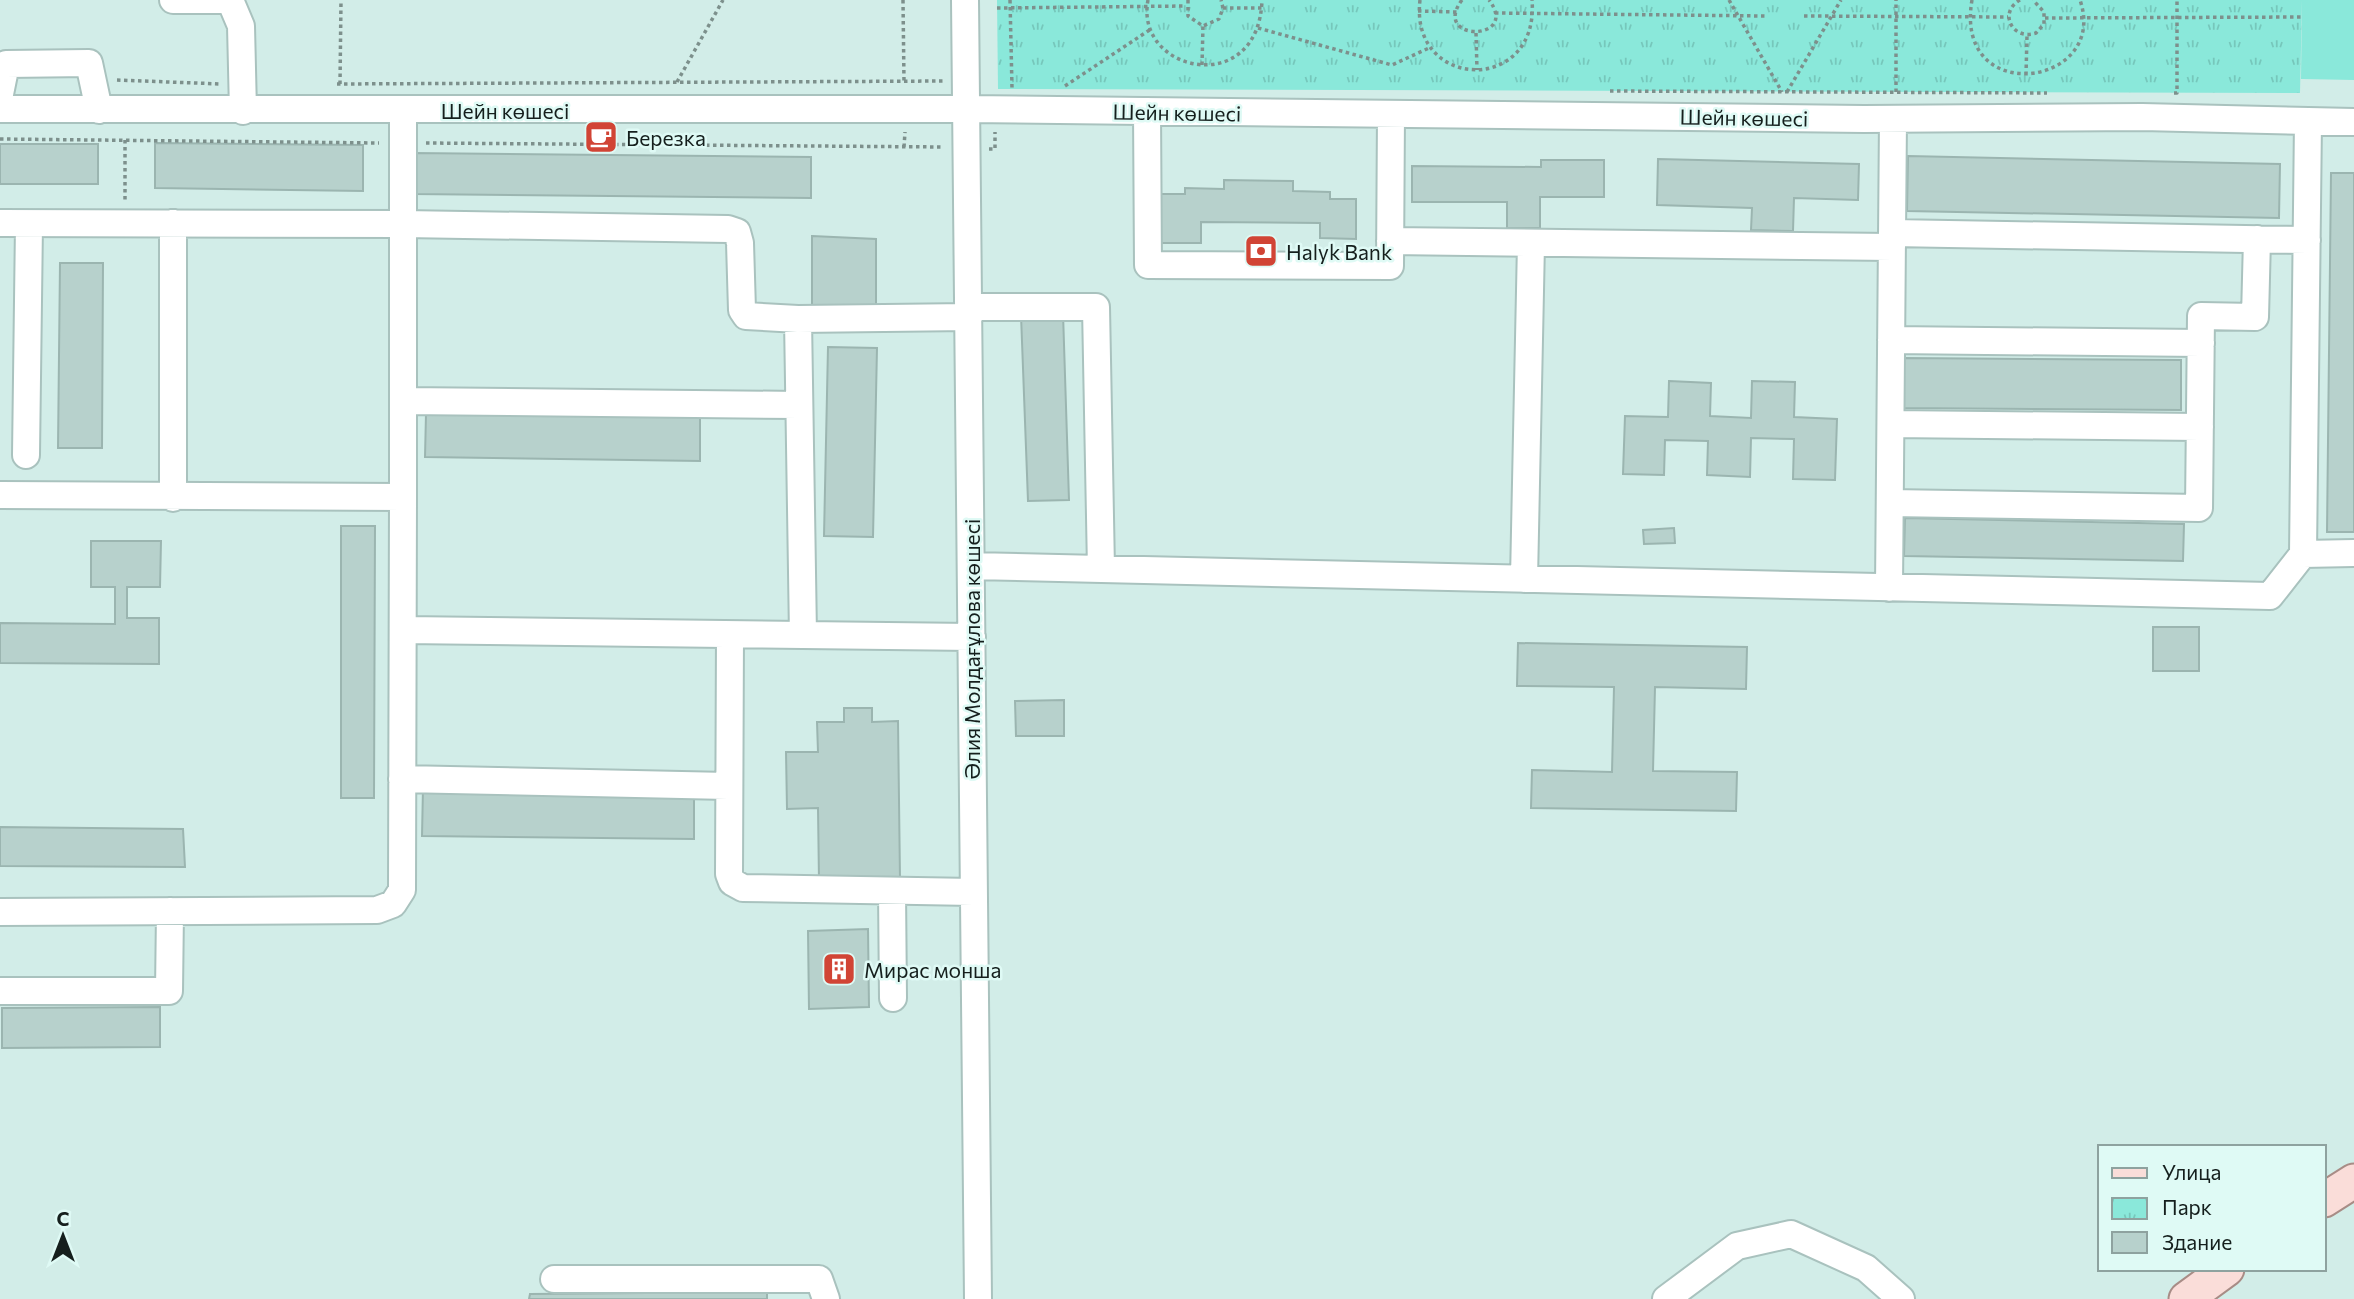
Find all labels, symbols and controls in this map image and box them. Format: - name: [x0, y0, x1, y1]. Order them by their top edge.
- street label: Шейн көшесі: [441, 98, 569, 123]
- street label: Шейн көшесі: [1112, 98, 1242, 126]
- street label: Шейн көшесі: [1679, 103, 1809, 131]
- cafe icon: Березка: [582, 118, 620, 156]
- place label: Березка: [626, 125, 706, 150]
- bank icon: Halyk Bank: [1242, 232, 1280, 270]
- place label: Halyk Bank: [1286, 239, 1392, 264]
- street label: Әлия Молдағұлова көшесі: [959, 519, 984, 779]
- building icon: Мирас монша: [820, 950, 858, 988]
- place label: Мирас монша: [864, 957, 1001, 982]
- legend: [2098, 1145, 2326, 1271]
- text: Улица: [2162, 1159, 2221, 1184]
- text: Парк: [2162, 1194, 2212, 1219]
- north arrow: [28, 1201, 98, 1271]
- text: С: [57, 1207, 70, 1230]
- text: Здание: [2162, 1229, 2232, 1254]

